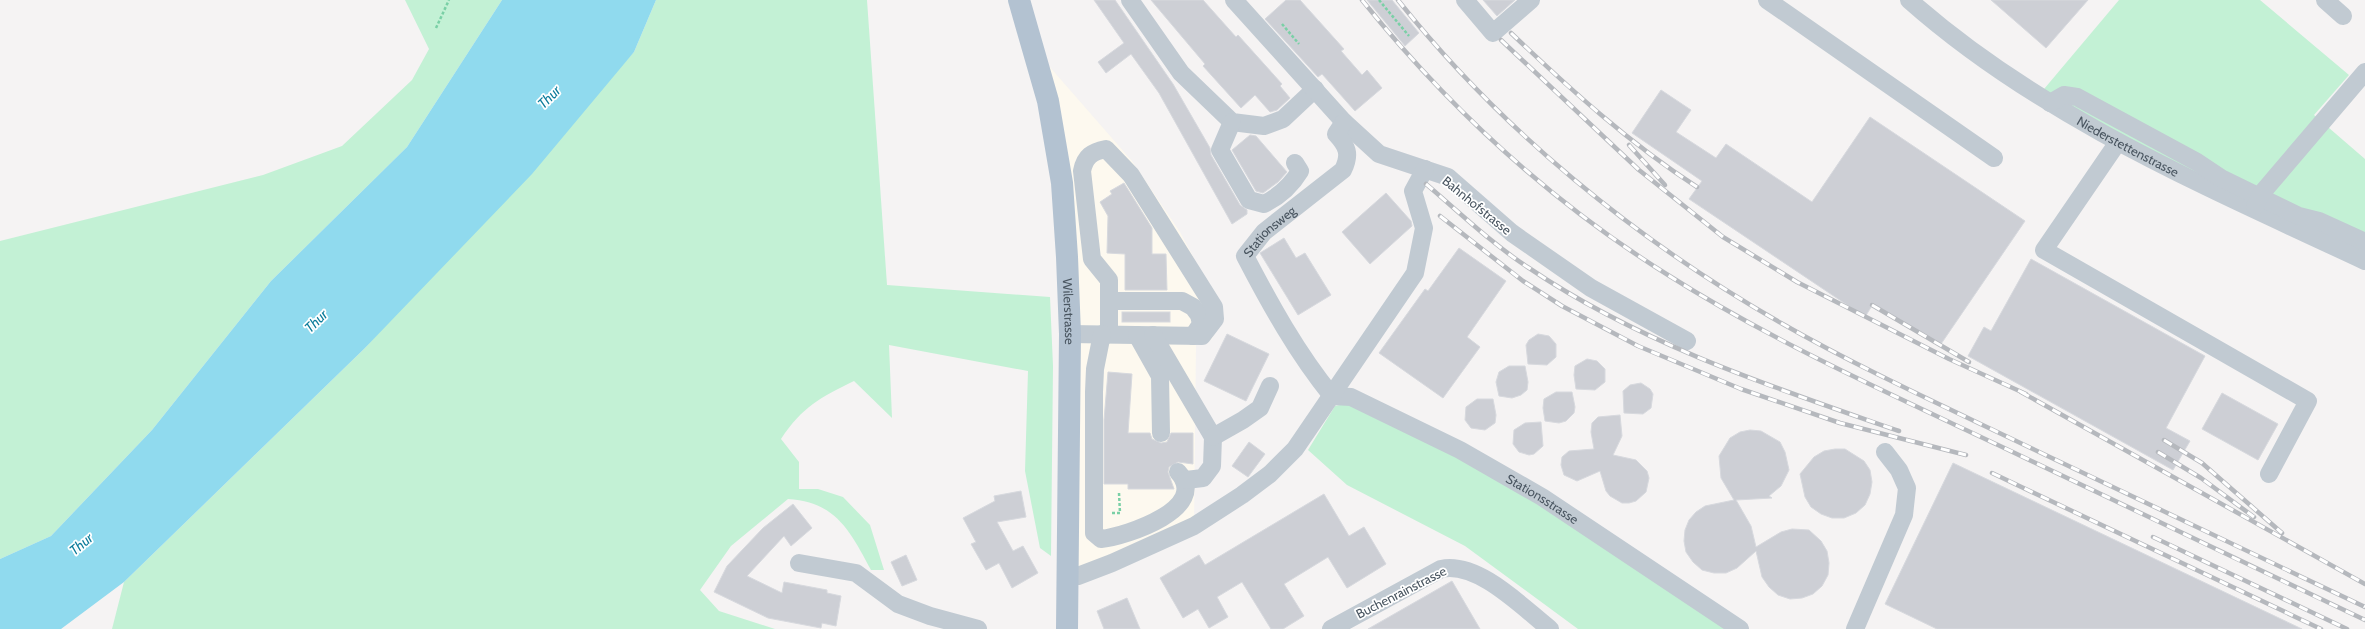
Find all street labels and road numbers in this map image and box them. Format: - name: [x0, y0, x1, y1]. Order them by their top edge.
- street label: Niederstettenstrasse: [2074, 113, 2182, 180]
- street label: Bahnhofstrasse: [1439, 172, 1515, 238]
- street label: Stationsweg: [1239, 202, 1299, 260]
- street label: Wilerstrasse: [1060, 278, 1078, 345]
- street label: Stationsstrasse: [1503, 470, 1582, 527]
- street label: Buchenrainstrasse: [1353, 562, 1449, 622]

